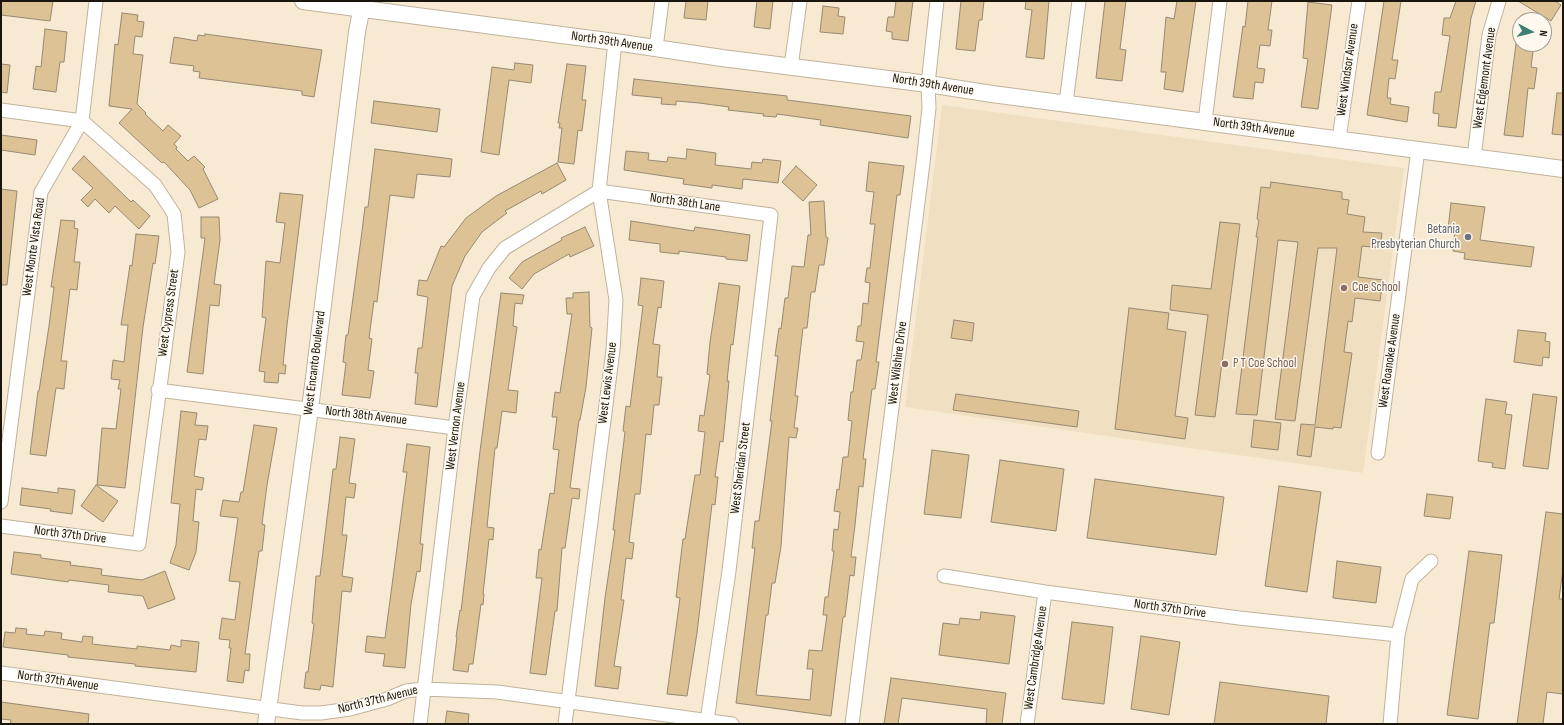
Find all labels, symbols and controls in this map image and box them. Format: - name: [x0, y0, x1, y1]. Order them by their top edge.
- north arrow: [1512, 12, 1552, 52]
- street label: West Windsor Avenue: [1334, 23, 1362, 117]
- street label: West Edgemont Avenue: [1470, 26, 1500, 130]
- street label: North 39th Avenue: [570, 29, 654, 55]
- text: N: [1537, 30, 1550, 37]
- street label: North 39th Avenue: [891, 71, 975, 99]
- street label: North 39th Avenue: [1212, 115, 1296, 141]
- street label: North 38th Lane: [649, 190, 721, 216]
- street label: West Monte Vista Road: [19, 197, 49, 297]
- place label: Betania Presbyterian Church: [1371, 222, 1460, 253]
- marker: Betania Presbyterian Church: [1463, 232, 1473, 242]
- street label: West Cypress Street: [155, 268, 183, 358]
- place label: Coe School: [1352, 280, 1400, 296]
- marker: Coe School: [1339, 283, 1349, 293]
- street label: West Encanto Boulevard: [301, 310, 329, 416]
- street label: West Roanoke Avenue: [1376, 313, 1404, 409]
- street label: West Wilshire Drive: [885, 321, 911, 405]
- street label: West Lewis Avenue: [595, 341, 621, 425]
- place label: P T Coe School: [1233, 356, 1296, 372]
- marker: P T Coe School: [1220, 359, 1230, 369]
- street label: West Vernon Avenue: [443, 381, 469, 471]
- street label: North 38th Avenue: [324, 403, 408, 429]
- street label: West Sheridan Street: [728, 421, 754, 515]
- street label: North 37th Drive: [33, 523, 107, 547]
- street label: North 37th Drive: [1133, 596, 1207, 622]
- street label: West Cambridge Avenue: [1021, 605, 1051, 711]
- street label: North 37th Avenue: [16, 668, 100, 694]
- street label: North 37th Avenue: [336, 683, 420, 717]

